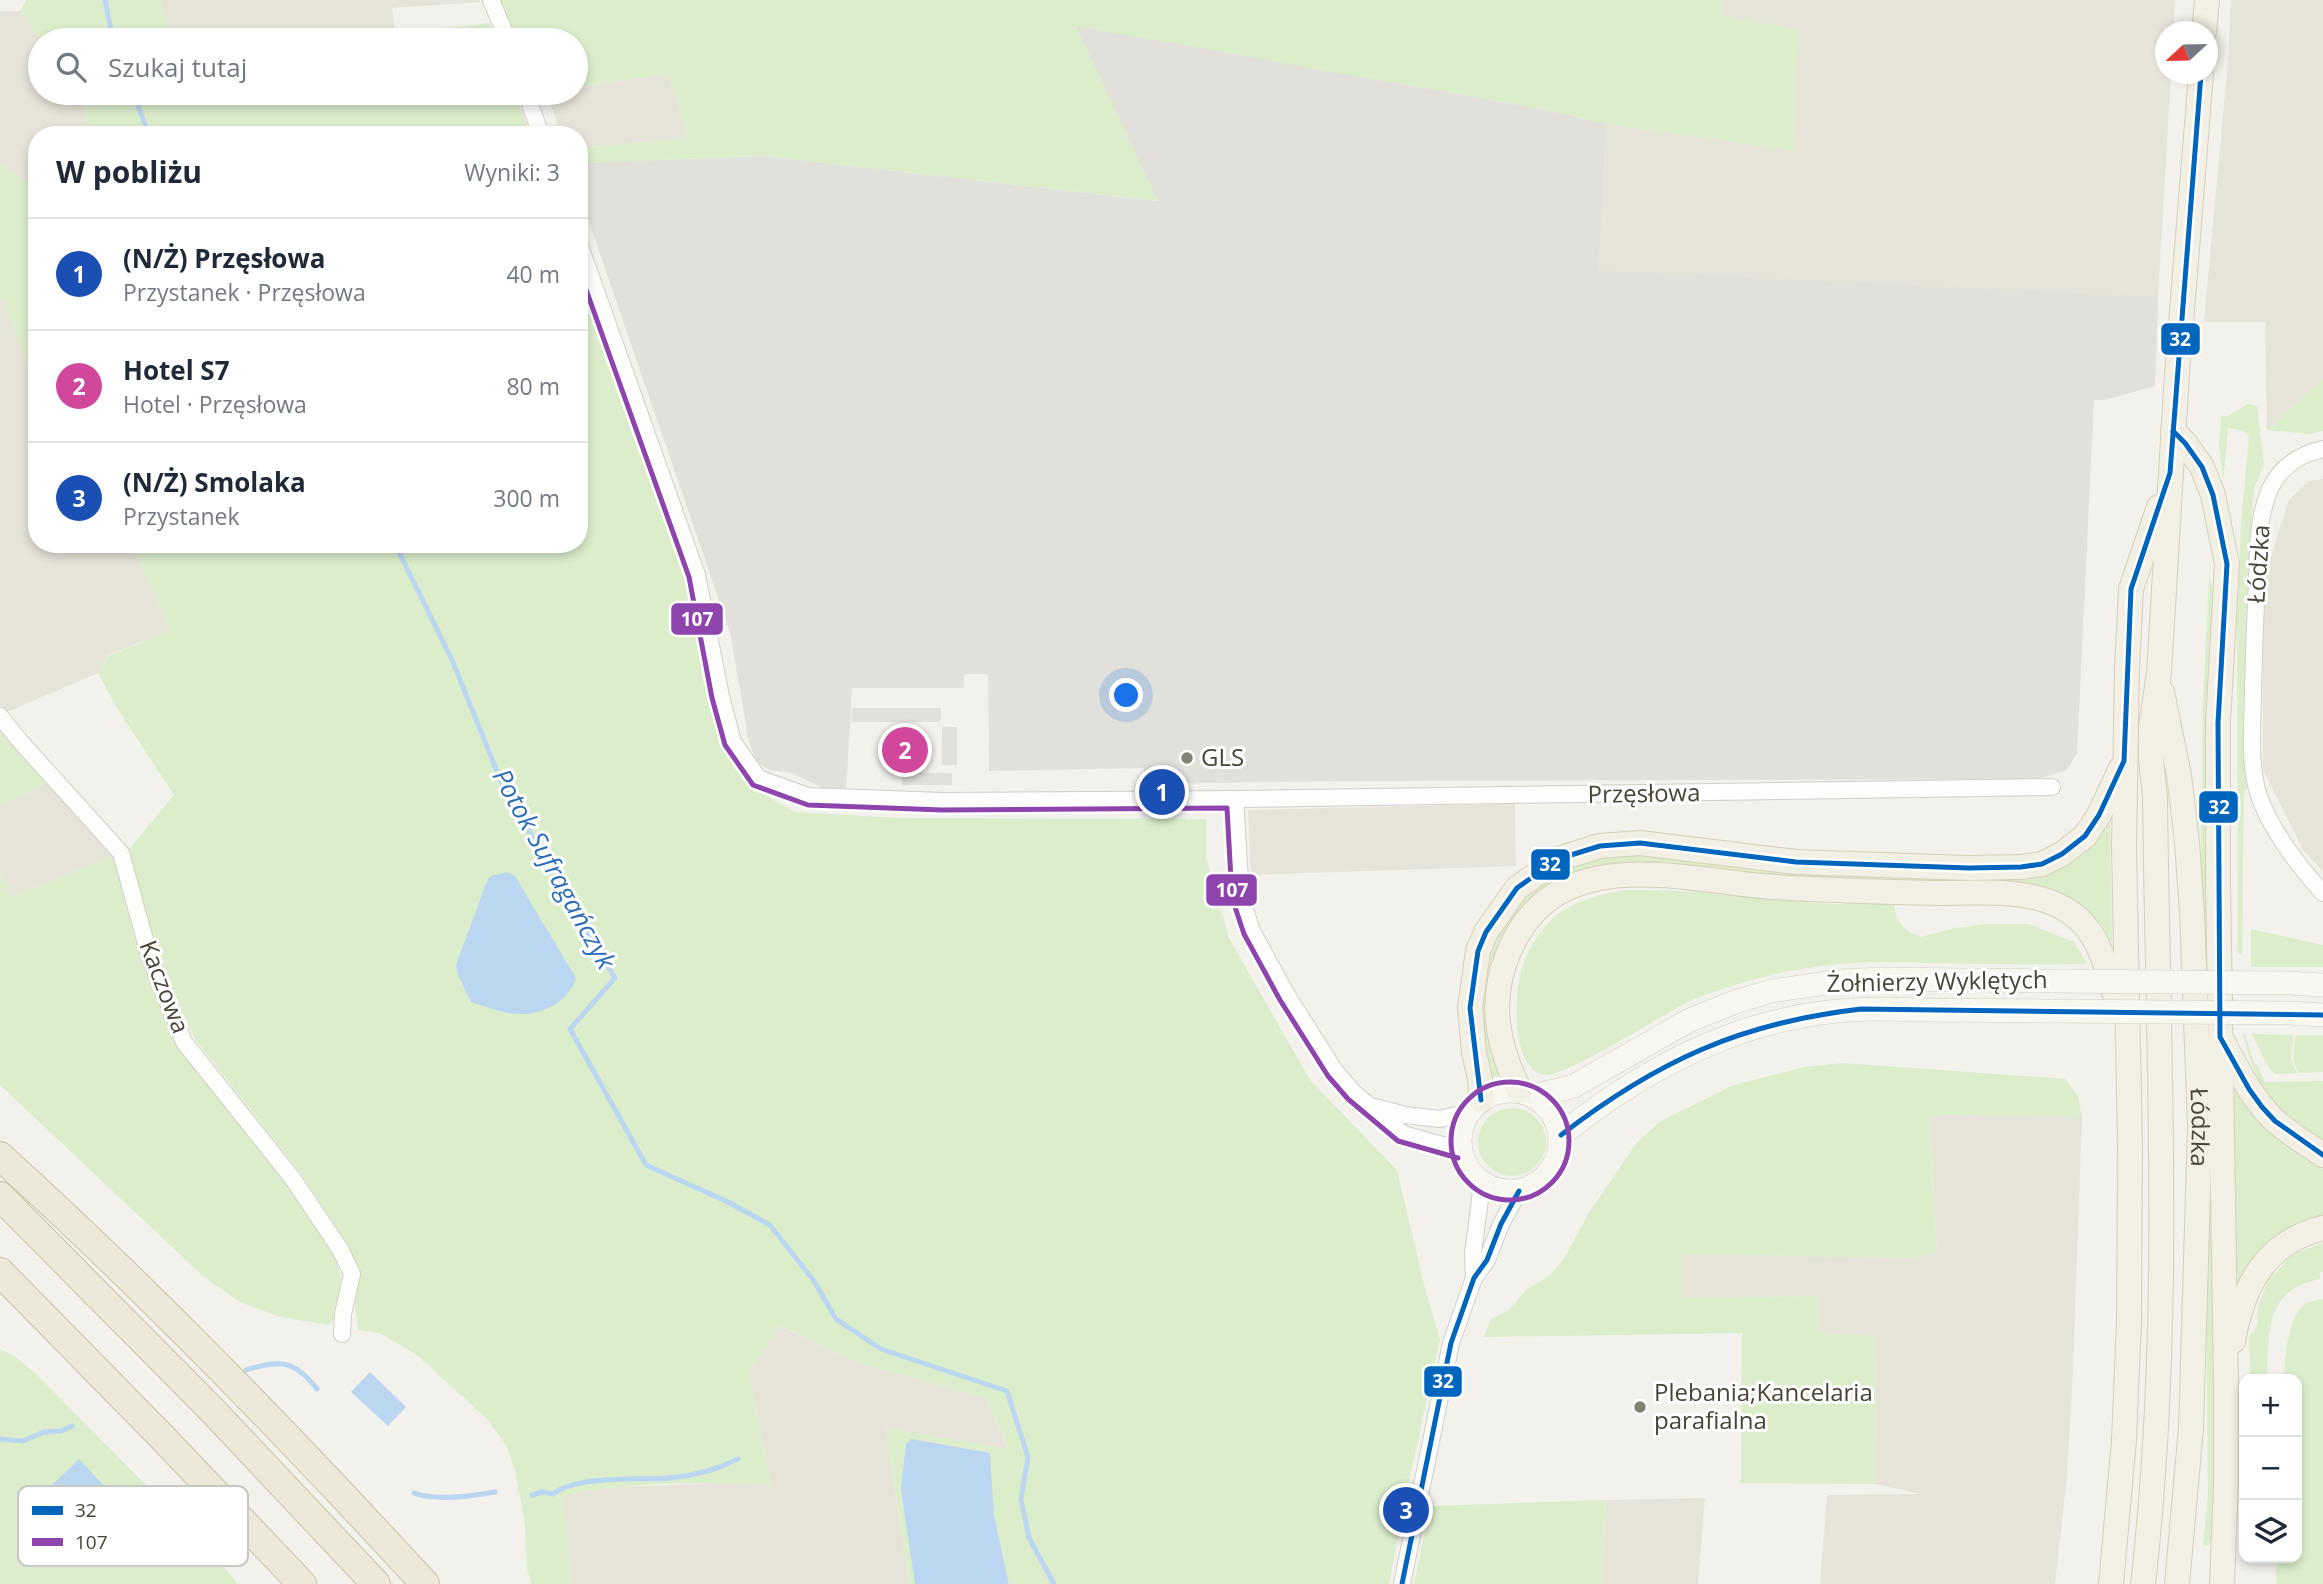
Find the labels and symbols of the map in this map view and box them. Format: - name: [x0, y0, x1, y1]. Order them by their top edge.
- north arrow: [2155, 21, 2218, 84]
- line badge: 32: [2160, 322, 2201, 356]
- text: 32: [2169, 326, 2191, 352]
- street label: Łódzka: [2238, 523, 2277, 604]
- line badge: 107: [670, 602, 724, 636]
- text: 107: [681, 606, 713, 632]
- your location: [1109, 678, 1143, 712]
- pin: 2: [882, 724, 928, 776]
- place label: GLS: [1201, 740, 1244, 773]
- marker: GLS: [1179, 750, 1195, 766]
- water label: Potok Sufragańczyk: [485, 762, 626, 976]
- pin: 1: [1139, 766, 1185, 818]
- street label: Przęsłowa: [1587, 775, 1701, 810]
- line badge: 32: [2198, 790, 2239, 824]
- text: 32: [2208, 794, 2230, 820]
- line badge: 32: [1530, 848, 1571, 881]
- text: 32: [1539, 851, 1561, 877]
- line badge: 107: [1205, 873, 1258, 907]
- text: 107: [1216, 877, 1248, 903]
- street label: Kaczowa: [133, 935, 198, 1038]
- street label: Żołnierzy Wyklętych: [1826, 962, 2048, 999]
- street label: Łódzka: [2184, 1087, 2218, 1167]
- line badge: 32: [1423, 1365, 1463, 1398]
- text: 32: [1432, 1368, 1454, 1394]
- place label: Plebania;Kancelaria parafialna: [1654, 1375, 1873, 1436]
- marker: Plebania;Kancelaria parafialna: [1632, 1399, 1648, 1415]
- pin: 3: [1383, 1484, 1429, 1536]
- legend: [18, 1486, 248, 1566]
- text: 32: [75, 1497, 97, 1523]
- text: 107: [75, 1529, 108, 1555]

